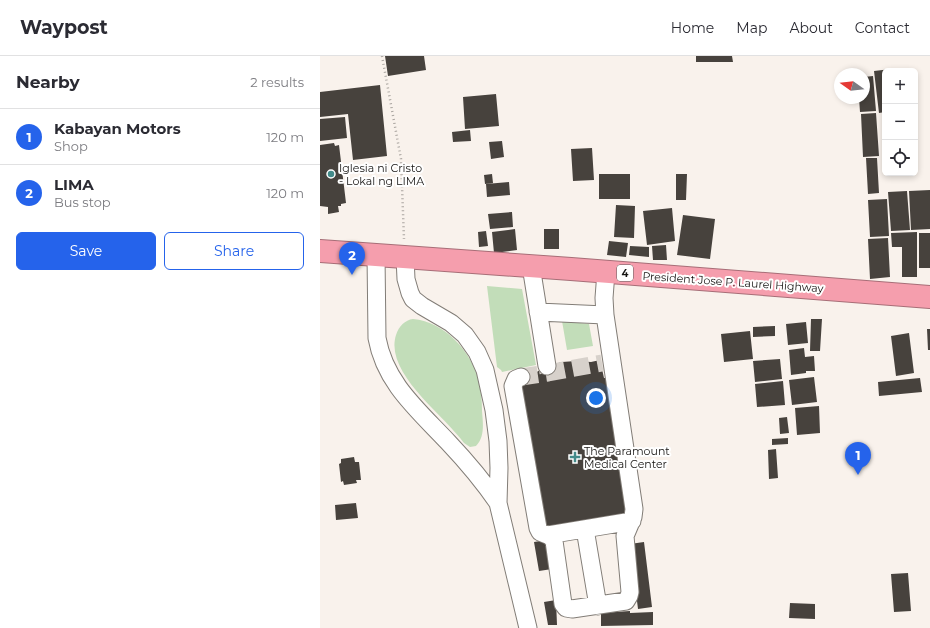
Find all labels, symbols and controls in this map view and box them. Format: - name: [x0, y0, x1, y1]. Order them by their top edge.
- text: Waypost: [20, 16, 108, 39]
- text: Home: [671, 19, 714, 37]
- text: Map: [736, 19, 767, 37]
- text: About: [789, 19, 833, 37]
- text: Contact: [855, 19, 910, 37]
- north arrow: [834, 68, 870, 104]
- map controls: [882, 68, 918, 176]
- button: +: [882, 68, 918, 104]
- text: Nearby: [16, 72, 80, 92]
- text: 2 results: [250, 74, 304, 90]
- button: −: [882, 104, 918, 140]
- text: Kabayan Motors: [54, 119, 181, 138]
- text: 1: [26, 129, 32, 145]
- text: 120 m: [266, 129, 304, 145]
- text: Shop: [54, 138, 88, 154]
- button: locate: [882, 140, 918, 176]
- place label: Iglesia ni Cristo - Lokal ng LIMA: [339, 161, 424, 188]
- marker: Iglesia ni Cristo - Lokal ng LIMA: [326, 169, 336, 179]
- text: LIMA: [54, 175, 94, 194]
- text: 2: [25, 185, 33, 201]
- text: 120 m: [266, 185, 304, 201]
- text: Bus stop: [54, 194, 111, 210]
- button: Save: [16, 232, 156, 270]
- button: Share: [164, 232, 304, 270]
- pin: 2: [339, 242, 365, 275]
- road number: 4: [617, 265, 633, 281]
- street label: President Jose P. Laurel Highway: [642, 269, 824, 295]
- your location: [586, 388, 606, 408]
- pin: 1: [845, 442, 871, 475]
- place label: The Paramount Medical Center: [584, 444, 670, 471]
- marker: The Paramount Medical Center: [569, 451, 581, 463]

